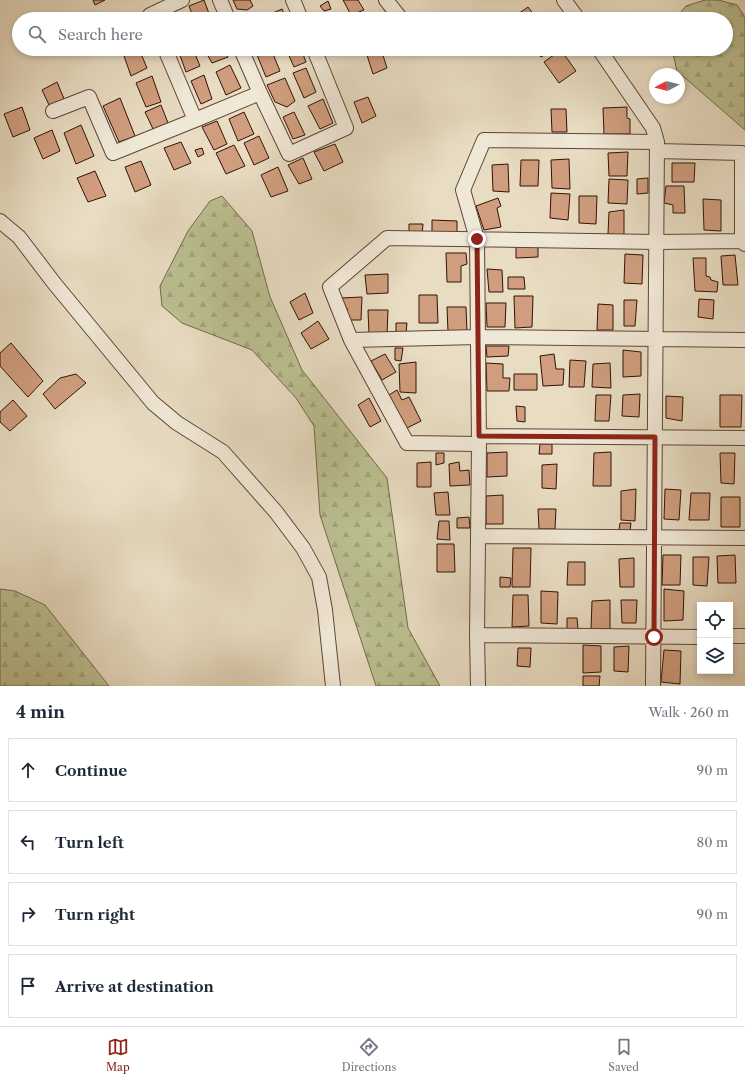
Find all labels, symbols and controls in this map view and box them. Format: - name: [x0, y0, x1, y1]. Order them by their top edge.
- search box: [12, 12, 733, 56]
- icon: search: [26, 23, 48, 45]
- text: Search here: [58, 25, 143, 44]
- north arrow: [649, 68, 685, 104]
- route end: [468, 230, 486, 248]
- map controls: [697, 602, 733, 674]
- button: locate: [697, 602, 733, 638]
- route start: [645, 628, 663, 646]
- button: layers: [697, 638, 733, 674]
- text: 4 min: [16, 702, 65, 722]
- text: Walk · 260 m: [648, 704, 729, 720]
- icon: ahead: [17, 759, 39, 781]
- text: Continue: [55, 761, 127, 780]
- text: 90 m: [697, 762, 728, 778]
- icon: left: [17, 831, 39, 853]
- text: Turn left: [55, 833, 124, 852]
- text: 80 m: [696, 834, 728, 850]
- icon: right: [17, 903, 39, 925]
- text: Turn right: [55, 905, 135, 924]
- text: 90 m: [697, 906, 728, 922]
- icon: arrive: [17, 975, 39, 997]
- text: Arrive at destination: [55, 977, 214, 996]
- tab: Map: [106, 1036, 130, 1074]
- tab: Directions: [342, 1036, 396, 1074]
- tab: Saved: [608, 1036, 639, 1074]

